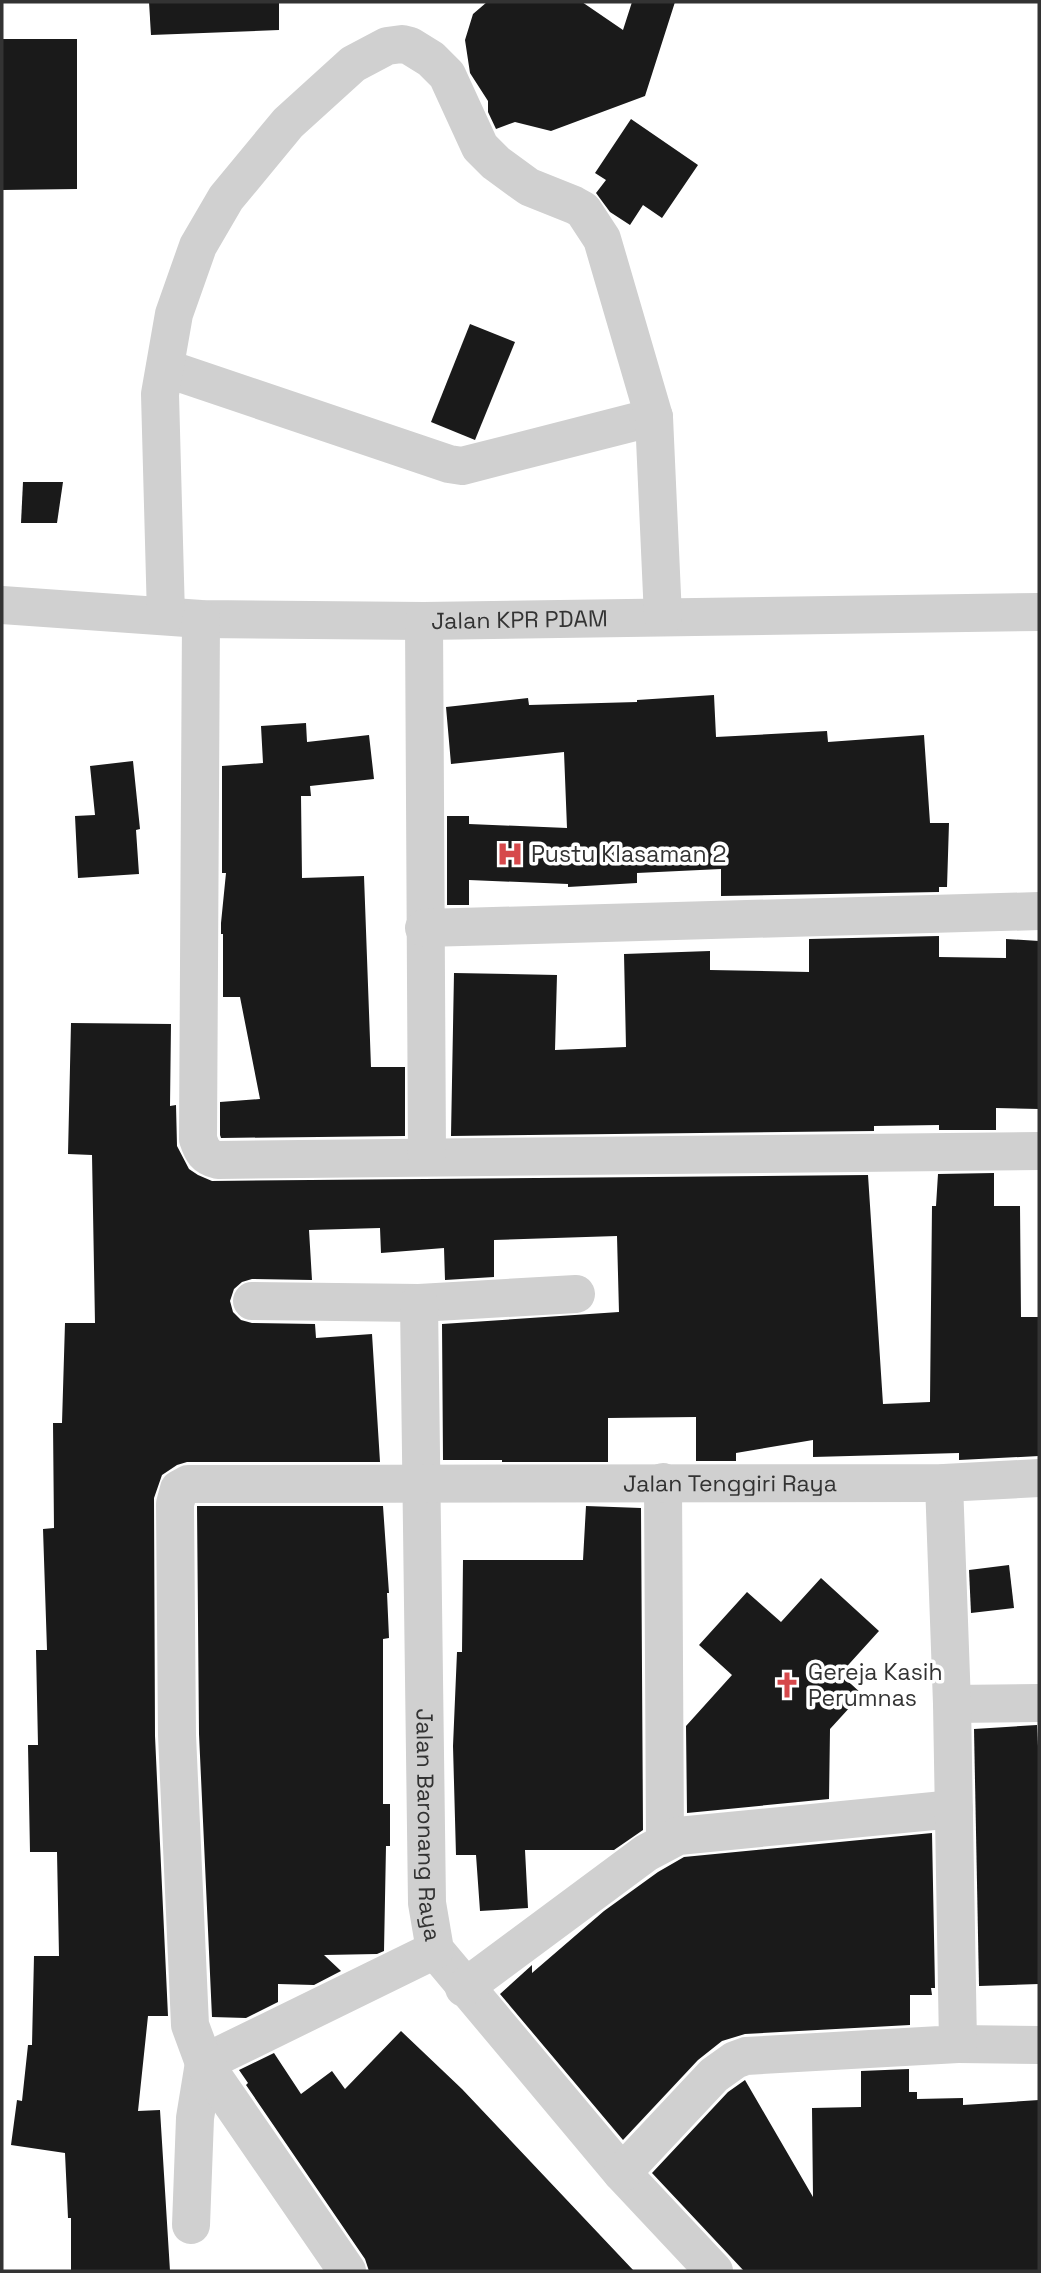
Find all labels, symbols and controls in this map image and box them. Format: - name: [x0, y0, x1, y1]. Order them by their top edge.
- street label: Jalan KPR PDAM: [431, 603, 608, 636]
- hospital icon: Pustu Klasaman 2: [495, 839, 525, 869]
- place label: Pustu Klasaman 2: [531, 839, 726, 869]
- street label: Jalan Tenggiri Raya: [623, 1468, 837, 1498]
- place label: Gereja Kasih Perumnas: [808, 1657, 943, 1713]
- church icon: Gereja Kasih Perumnas: [772, 1670, 802, 1700]
- street label: Jalan Baronang Raya: [409, 1708, 448, 1943]

